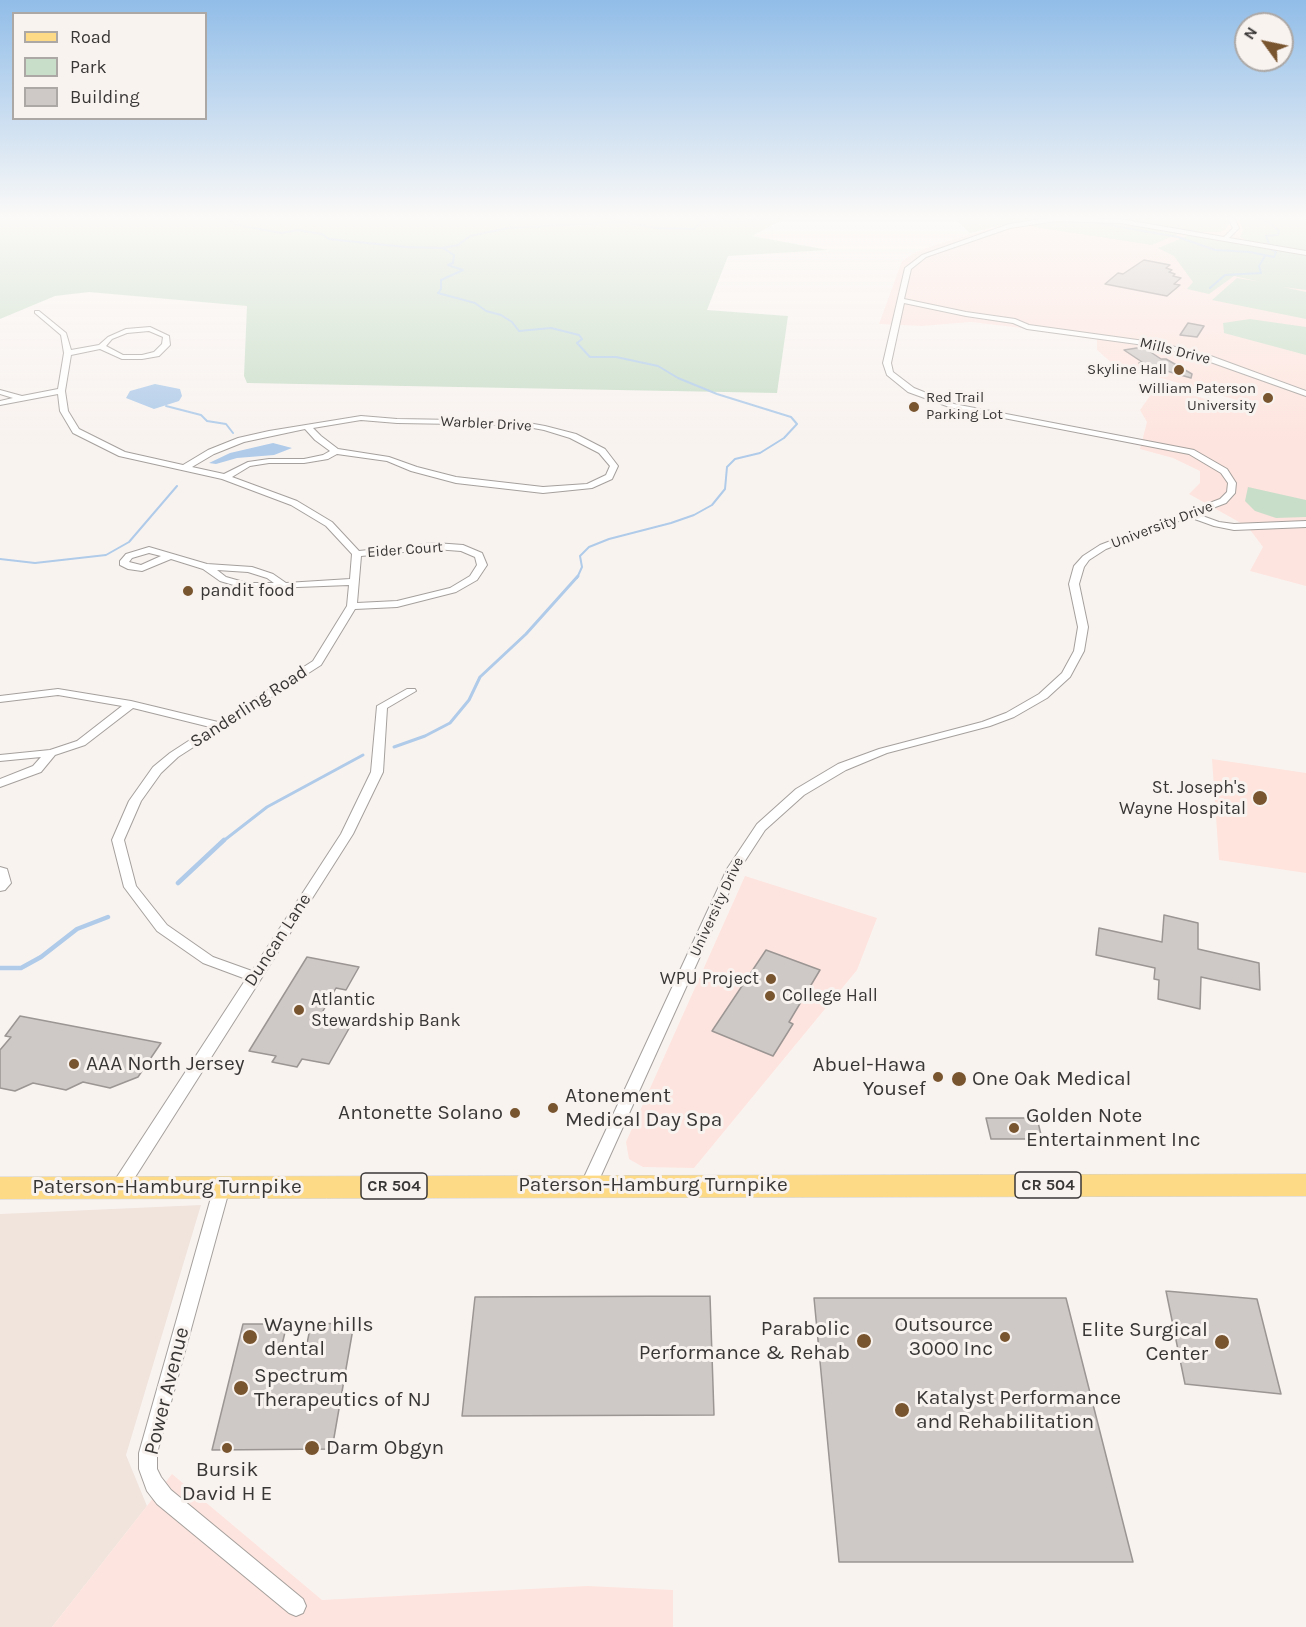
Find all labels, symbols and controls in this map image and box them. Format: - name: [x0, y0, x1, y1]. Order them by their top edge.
- legend: [12, 12, 207, 120]
- north arrow: [1234, 12, 1294, 72]
- text: N: [1239, 23, 1261, 43]
- text: Road: [70, 26, 111, 48]
- text: Park: [70, 56, 107, 78]
- text: Building: [70, 86, 140, 108]
- street label: Mills Drive: [1138, 334, 1212, 368]
- place label: Skyline Hall: [1087, 361, 1167, 379]
- marker: Skyline Hall: [1172, 363, 1186, 377]
- place label: William Paterson University: [1139, 380, 1256, 415]
- place label: Red Trail Parking Lot: [926, 389, 1003, 424]
- marker: William Paterson University: [1261, 391, 1275, 405]
- marker: Red Trail Parking Lot: [907, 400, 921, 414]
- street label: Warbler Drive: [440, 413, 532, 435]
- street label: University Drive: [1109, 497, 1215, 553]
- street label: Eider Court: [366, 538, 444, 562]
- place label: pandit food: [200, 580, 295, 602]
- marker: pandit food: [181, 584, 195, 598]
- street label: Sanderling Road: [186, 661, 312, 753]
- place label: St. Joseph's Wayne Hospital: [1119, 777, 1246, 820]
- marker: St. Joseph's Wayne Hospital: [1251, 789, 1269, 807]
- street label: University Drive: [686, 854, 748, 960]
- street label: Duncan Lane: [240, 889, 316, 991]
- place label: WPU Project: [660, 968, 759, 990]
- marker: WPU Project: [764, 972, 778, 986]
- place label: College Hall: [782, 985, 878, 1007]
- place label: Atlantic Stewardship Bank: [311, 989, 461, 1032]
- marker: College Hall: [763, 989, 777, 1003]
- marker: Atlantic Stewardship Bank: [292, 1003, 306, 1017]
- place label: AAA North Jersey: [86, 1051, 245, 1077]
- place label: Abuel-Hawa Yousef: [812, 1052, 926, 1102]
- marker: AAA North Jersey: [67, 1057, 81, 1071]
- place label: One Oak Medical: [972, 1066, 1131, 1092]
- marker: Abuel-Hawa Yousef: [931, 1070, 945, 1084]
- marker: One Oak Medical: [950, 1070, 968, 1088]
- place label: Atonement Medical Day Spa: [565, 1083, 722, 1133]
- place label: Antonette Solano: [338, 1100, 503, 1126]
- marker: Atonement Medical Day Spa: [546, 1101, 560, 1115]
- place label: Golden Note Entertainment Inc: [1026, 1103, 1201, 1153]
- marker: Antonette Solano: [508, 1106, 522, 1120]
- marker: Golden Note Entertainment Inc: [1007, 1121, 1021, 1135]
- street label: Paterson-Hamburg Turnpike: [518, 1172, 788, 1198]
- road number: CR 504: [1015, 1172, 1081, 1198]
- road number: CR 504: [361, 1173, 427, 1199]
- street label: Paterson-Hamburg Turnpike: [32, 1174, 302, 1200]
- place label: Wayne hills dental: [264, 1312, 374, 1362]
- place label: Outsource 3000 Inc: [894, 1312, 993, 1362]
- place label: Parabolic Performance & Rehab: [639, 1316, 850, 1366]
- place label: Elite Surgical Center: [1081, 1317, 1208, 1367]
- street label: Power Avenue: [139, 1325, 195, 1457]
- marker: Wayne hills dental: [241, 1328, 259, 1346]
- marker: Outsource 3000 Inc: [998, 1330, 1012, 1344]
- marker: Parabolic Performance & Rehab: [855, 1332, 873, 1350]
- marker: Elite Surgical Center: [1213, 1333, 1231, 1351]
- place label: Spectrum Therapeutics of NJ: [254, 1363, 430, 1413]
- marker: Spectrum Therapeutics of NJ: [232, 1379, 250, 1397]
- place label: Katalyst Performance and Rehabilitation: [916, 1385, 1121, 1435]
- marker: Katalyst Performance and Rehabilitation: [893, 1401, 911, 1419]
- place label: Darm Obgyn: [326, 1435, 444, 1461]
- marker: Darm Obgyn: [303, 1439, 321, 1457]
- marker: Bursik David H E: [220, 1441, 234, 1455]
- place label: Bursik David H E: [182, 1457, 272, 1507]

